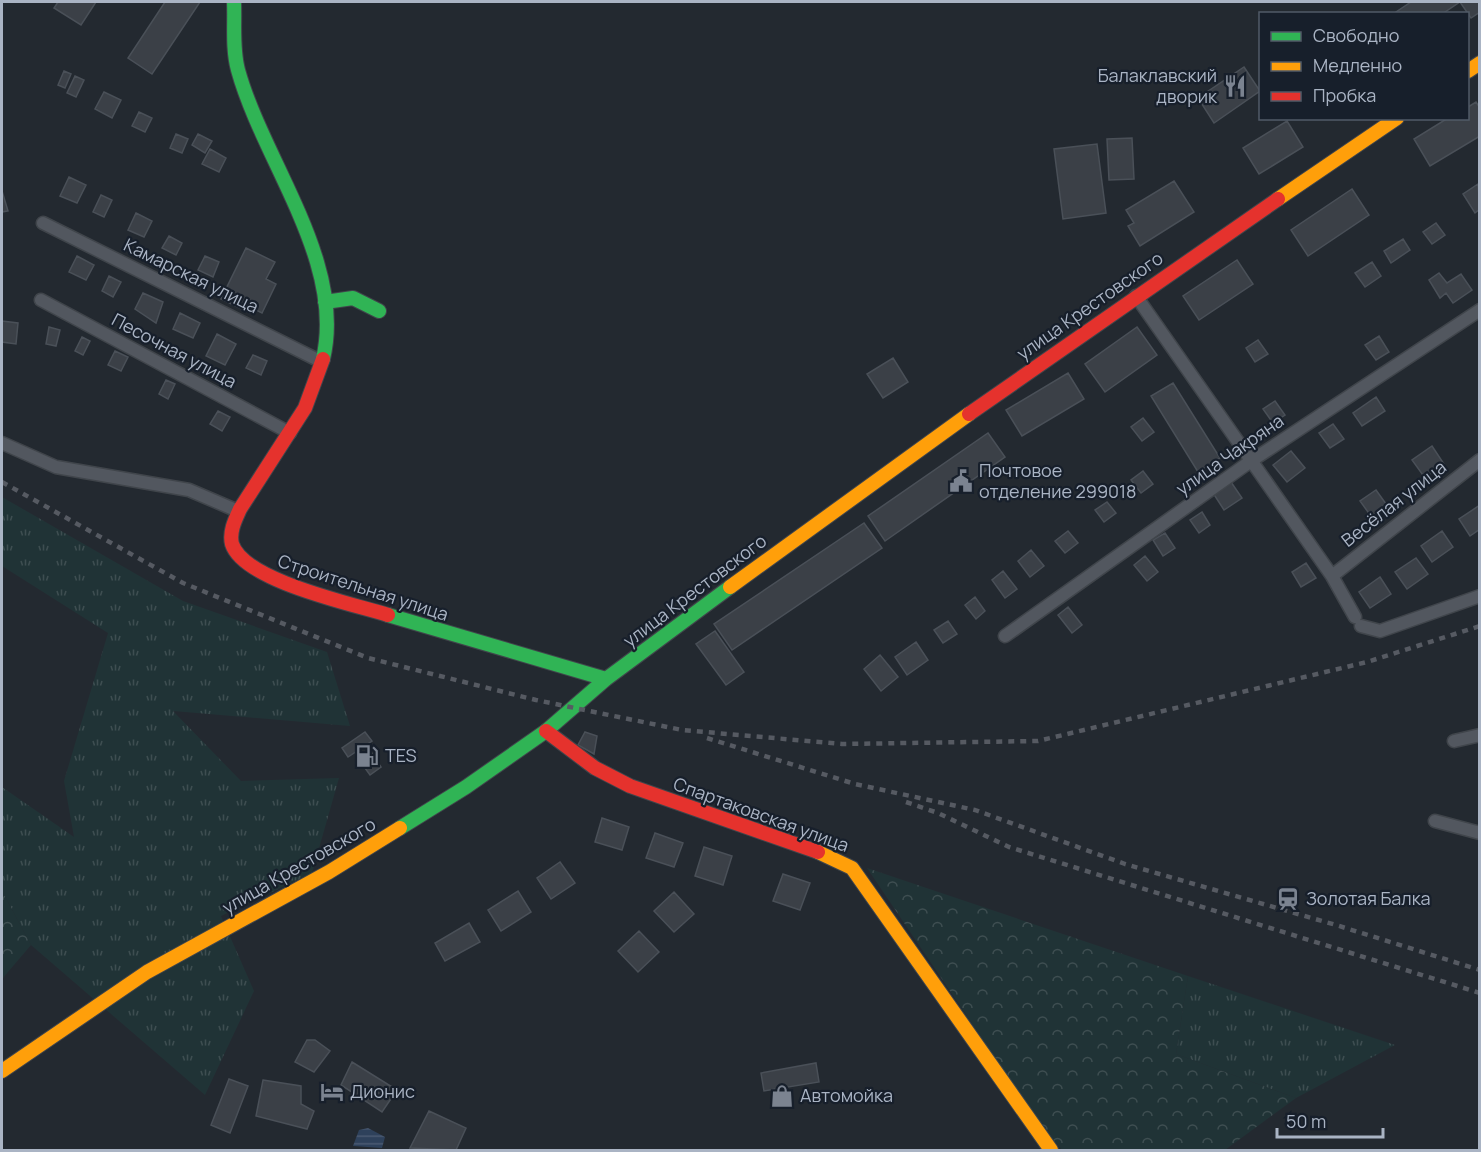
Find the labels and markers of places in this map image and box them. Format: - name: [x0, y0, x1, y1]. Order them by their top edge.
- place label: Балаклавский дворик: [1098, 63, 1218, 108]
- restaurant icon: Балаклавский дворик: [1222, 73, 1248, 99]
- place label: Почтовое отделение 299018: [979, 458, 1137, 503]
- public building icon: Почтовое отделение 299018: [948, 468, 974, 494]
- fuel station icon: TES: [354, 743, 380, 769]
- place label: TES: [385, 743, 417, 767]
- station icon: Золотая Балка: [1275, 886, 1301, 912]
- place label: Золотая Балка: [1306, 886, 1431, 910]
- hotel icon: Дионис: [319, 1079, 345, 1105]
- place label: Дионис: [350, 1079, 415, 1103]
- shop icon: Автомойка: [769, 1083, 795, 1109]
- place label: Автомойка: [800, 1083, 893, 1107]

